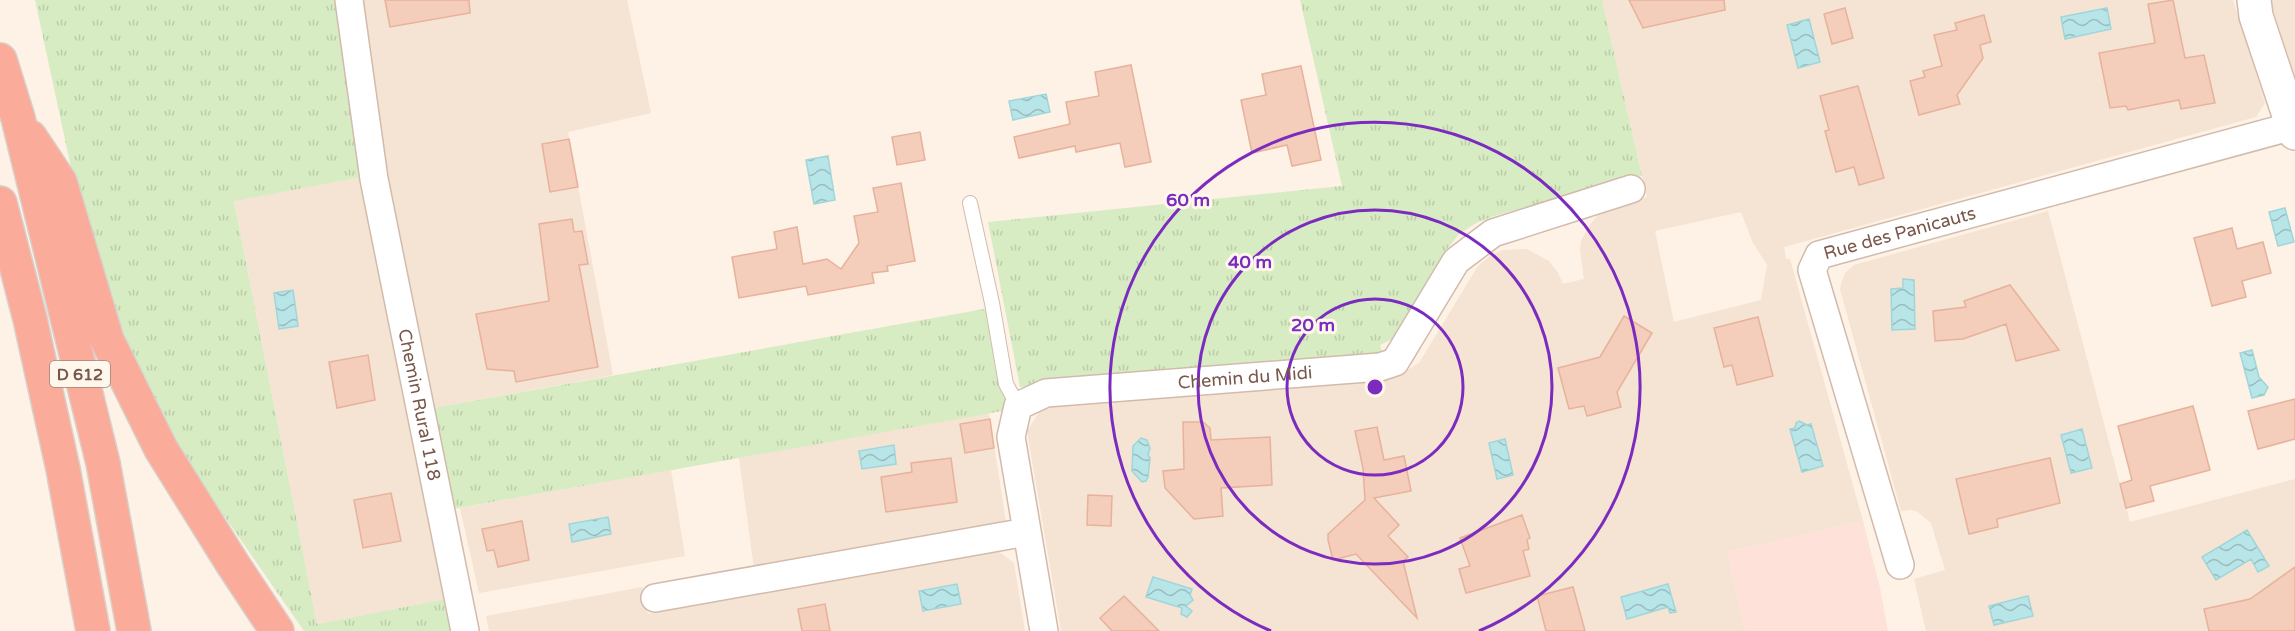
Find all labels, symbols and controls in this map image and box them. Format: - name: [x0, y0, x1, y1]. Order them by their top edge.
- text: 60 m: [1166, 189, 1210, 211]
- street label: Rue des Panicauts: [1821, 202, 1978, 264]
- text: 40 m: [1228, 251, 1272, 273]
- text: 20 m: [1291, 314, 1335, 336]
- street label: Chemin Rural 118: [393, 327, 445, 483]
- road number: D 612: [50, 361, 110, 387]
- street label: Chemin du Midi: [1177, 361, 1313, 394]
- centre of rings: [1365, 377, 1385, 397]

